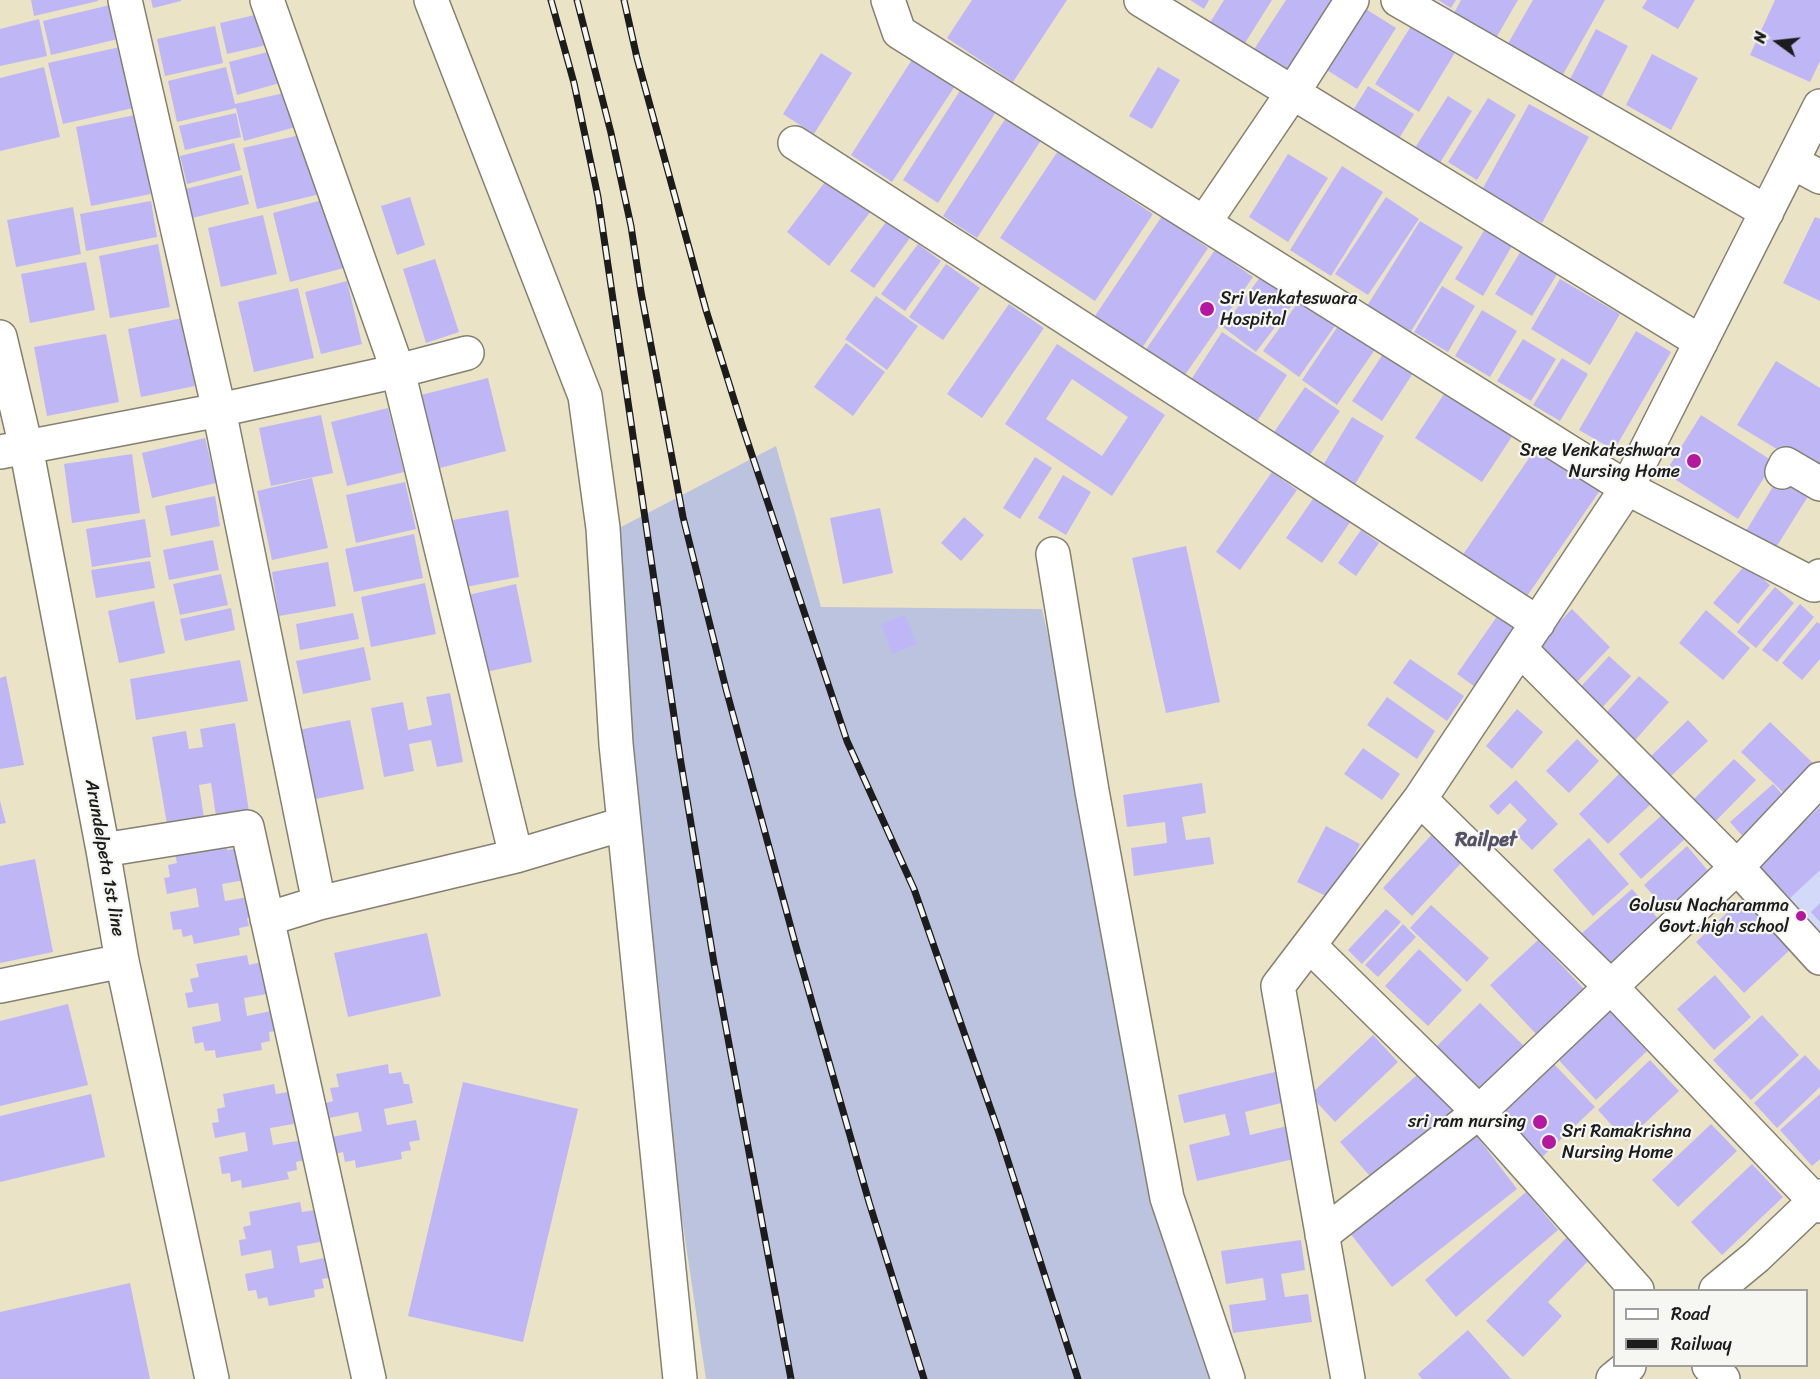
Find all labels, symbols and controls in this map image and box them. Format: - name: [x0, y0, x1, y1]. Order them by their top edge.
- north arrow: [1748, 12, 1808, 72]
- text: N: [1745, 28, 1776, 46]
- place label: Sri Venkateswara Hospital: [1220, 288, 1357, 330]
- marker: Sri Venkateswara Hospital: [1198, 300, 1216, 318]
- place label: Sree Venkateshwara Nursing Home: [1520, 440, 1680, 482]
- marker: Sree Venkateshwara Nursing Home: [1685, 452, 1703, 470]
- street label: Arundelpeta 1st line: [80, 778, 128, 938]
- district label: Railpet: [1455, 829, 1517, 853]
- place label: Golusu Nacharamma Govt.high school: [1629, 895, 1789, 938]
- marker: Golusu Nacharamma Govt.high school: [1794, 909, 1808, 923]
- place label: sri ram nursing: [1408, 1111, 1526, 1133]
- marker: sri ram nursing: [1531, 1113, 1549, 1131]
- place label: Sri Ramakrishna Nursing Home: [1562, 1121, 1692, 1164]
- marker: Sri Ramakrishna Nursing Home: [1540, 1133, 1558, 1151]
- legend: [1613, 1289, 1808, 1367]
- text: Road: [1671, 1298, 1710, 1330]
- text: Railway: [1671, 1328, 1732, 1360]

